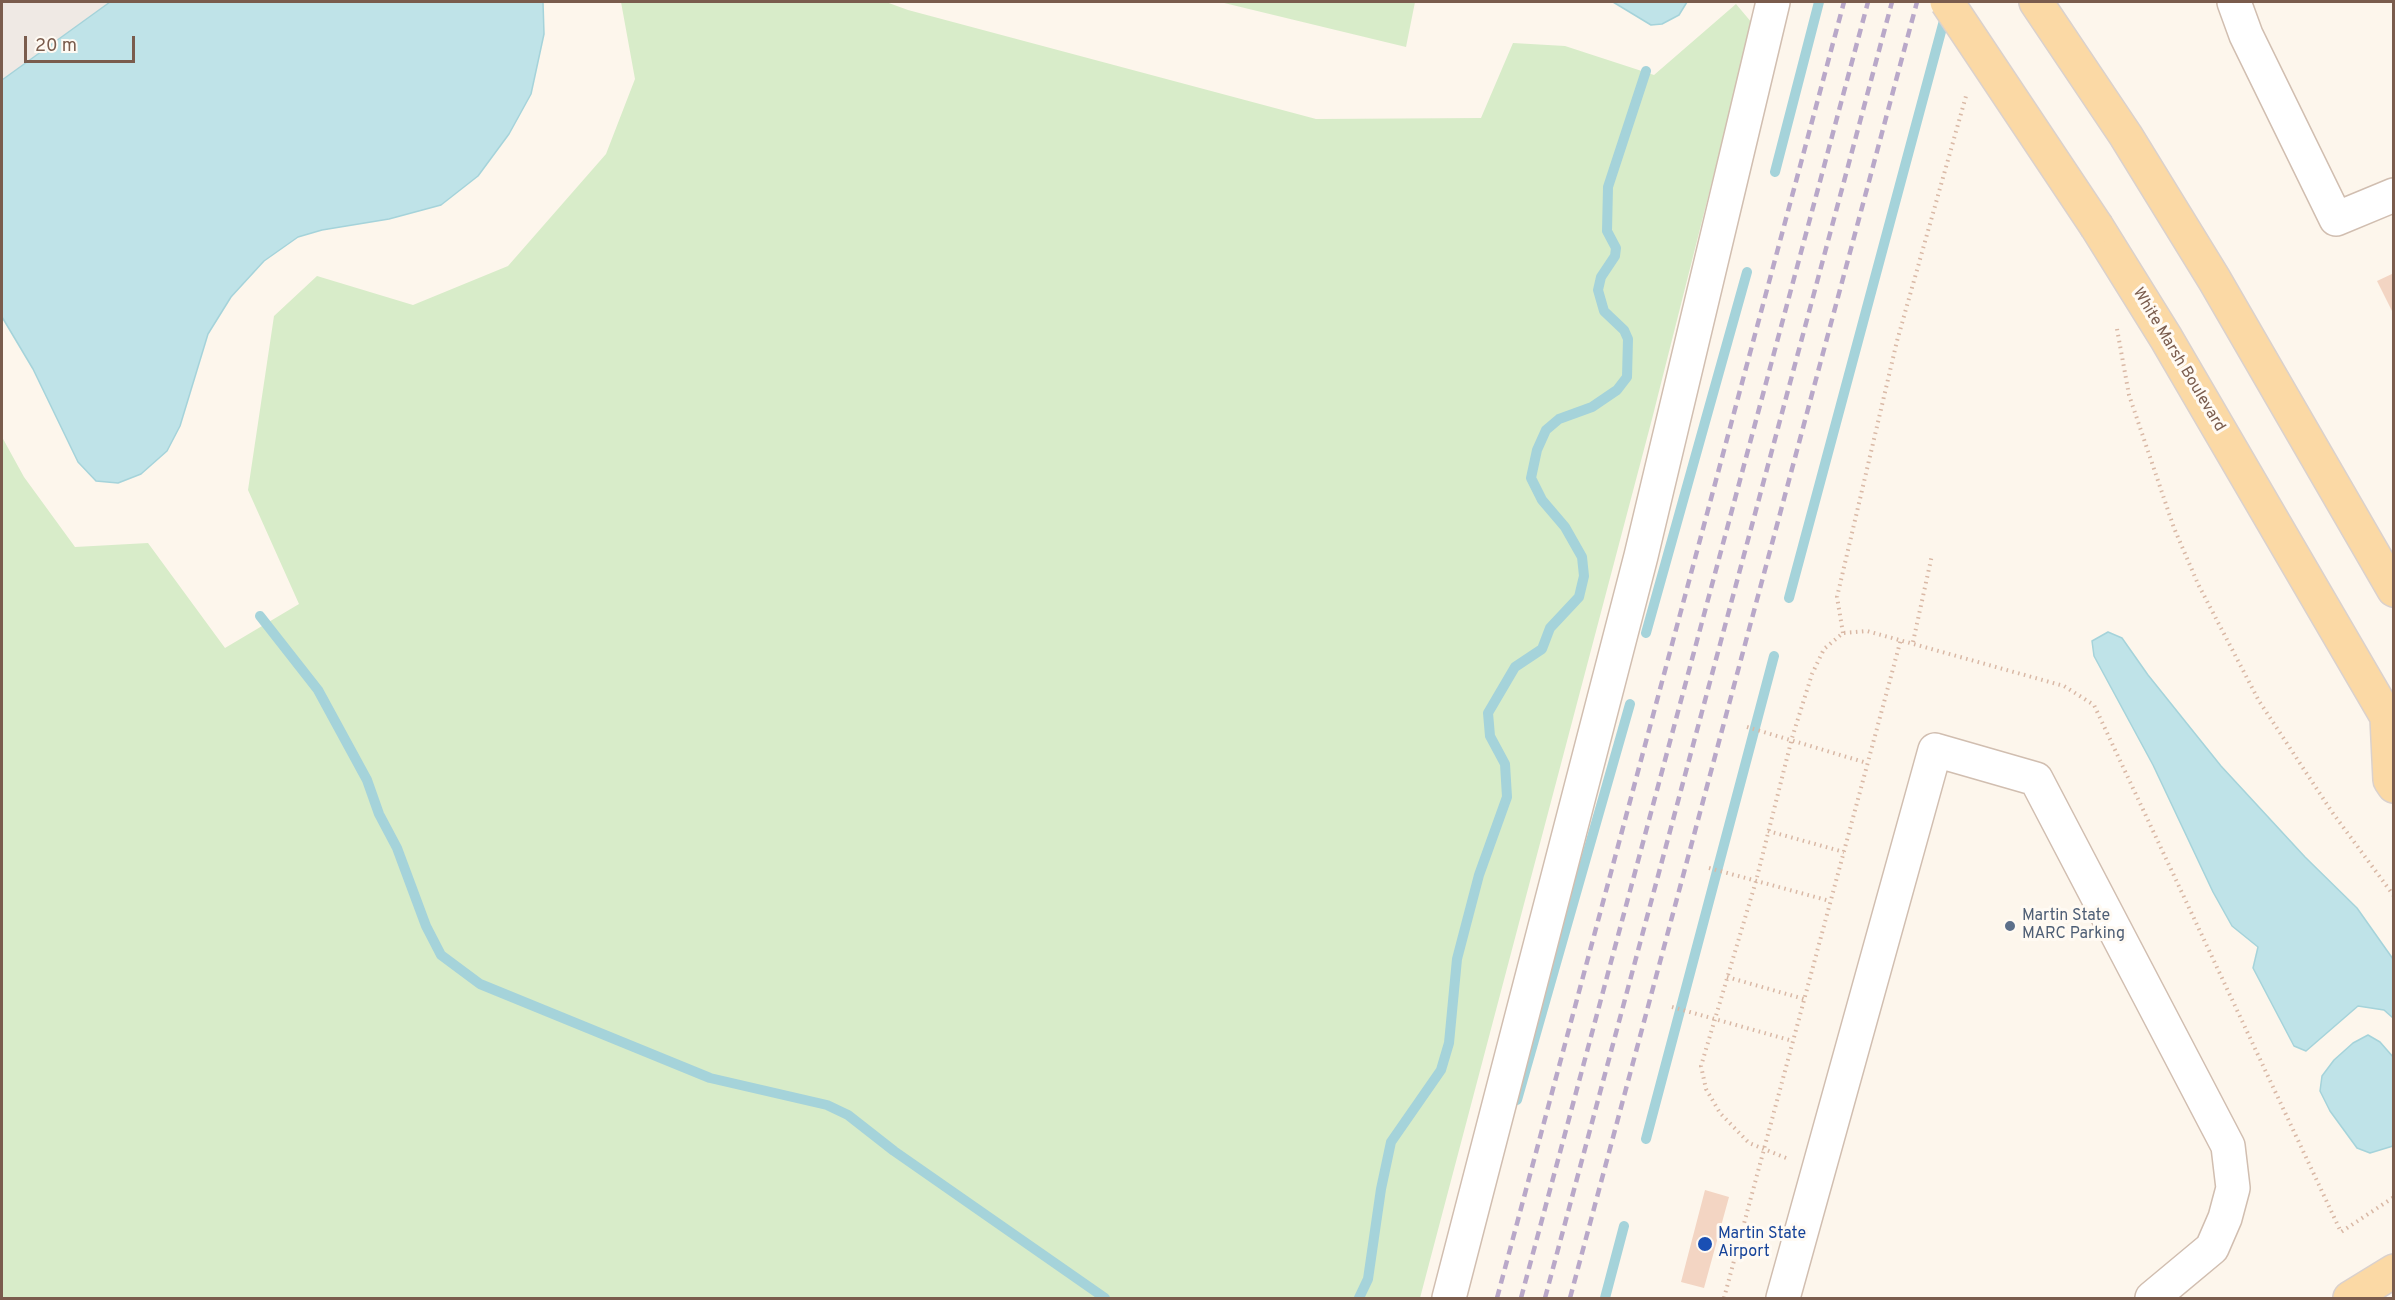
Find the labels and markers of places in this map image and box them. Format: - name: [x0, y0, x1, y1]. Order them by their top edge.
- place label: Martin State MARC Parking: [2022, 907, 2125, 945]
- marker: Martin State MARC Parking: [2003, 919, 2017, 933]
- place label: Martin State Airport: [1718, 1225, 1806, 1263]
- marker: Martin State Airport: [1696, 1235, 1714, 1253]

